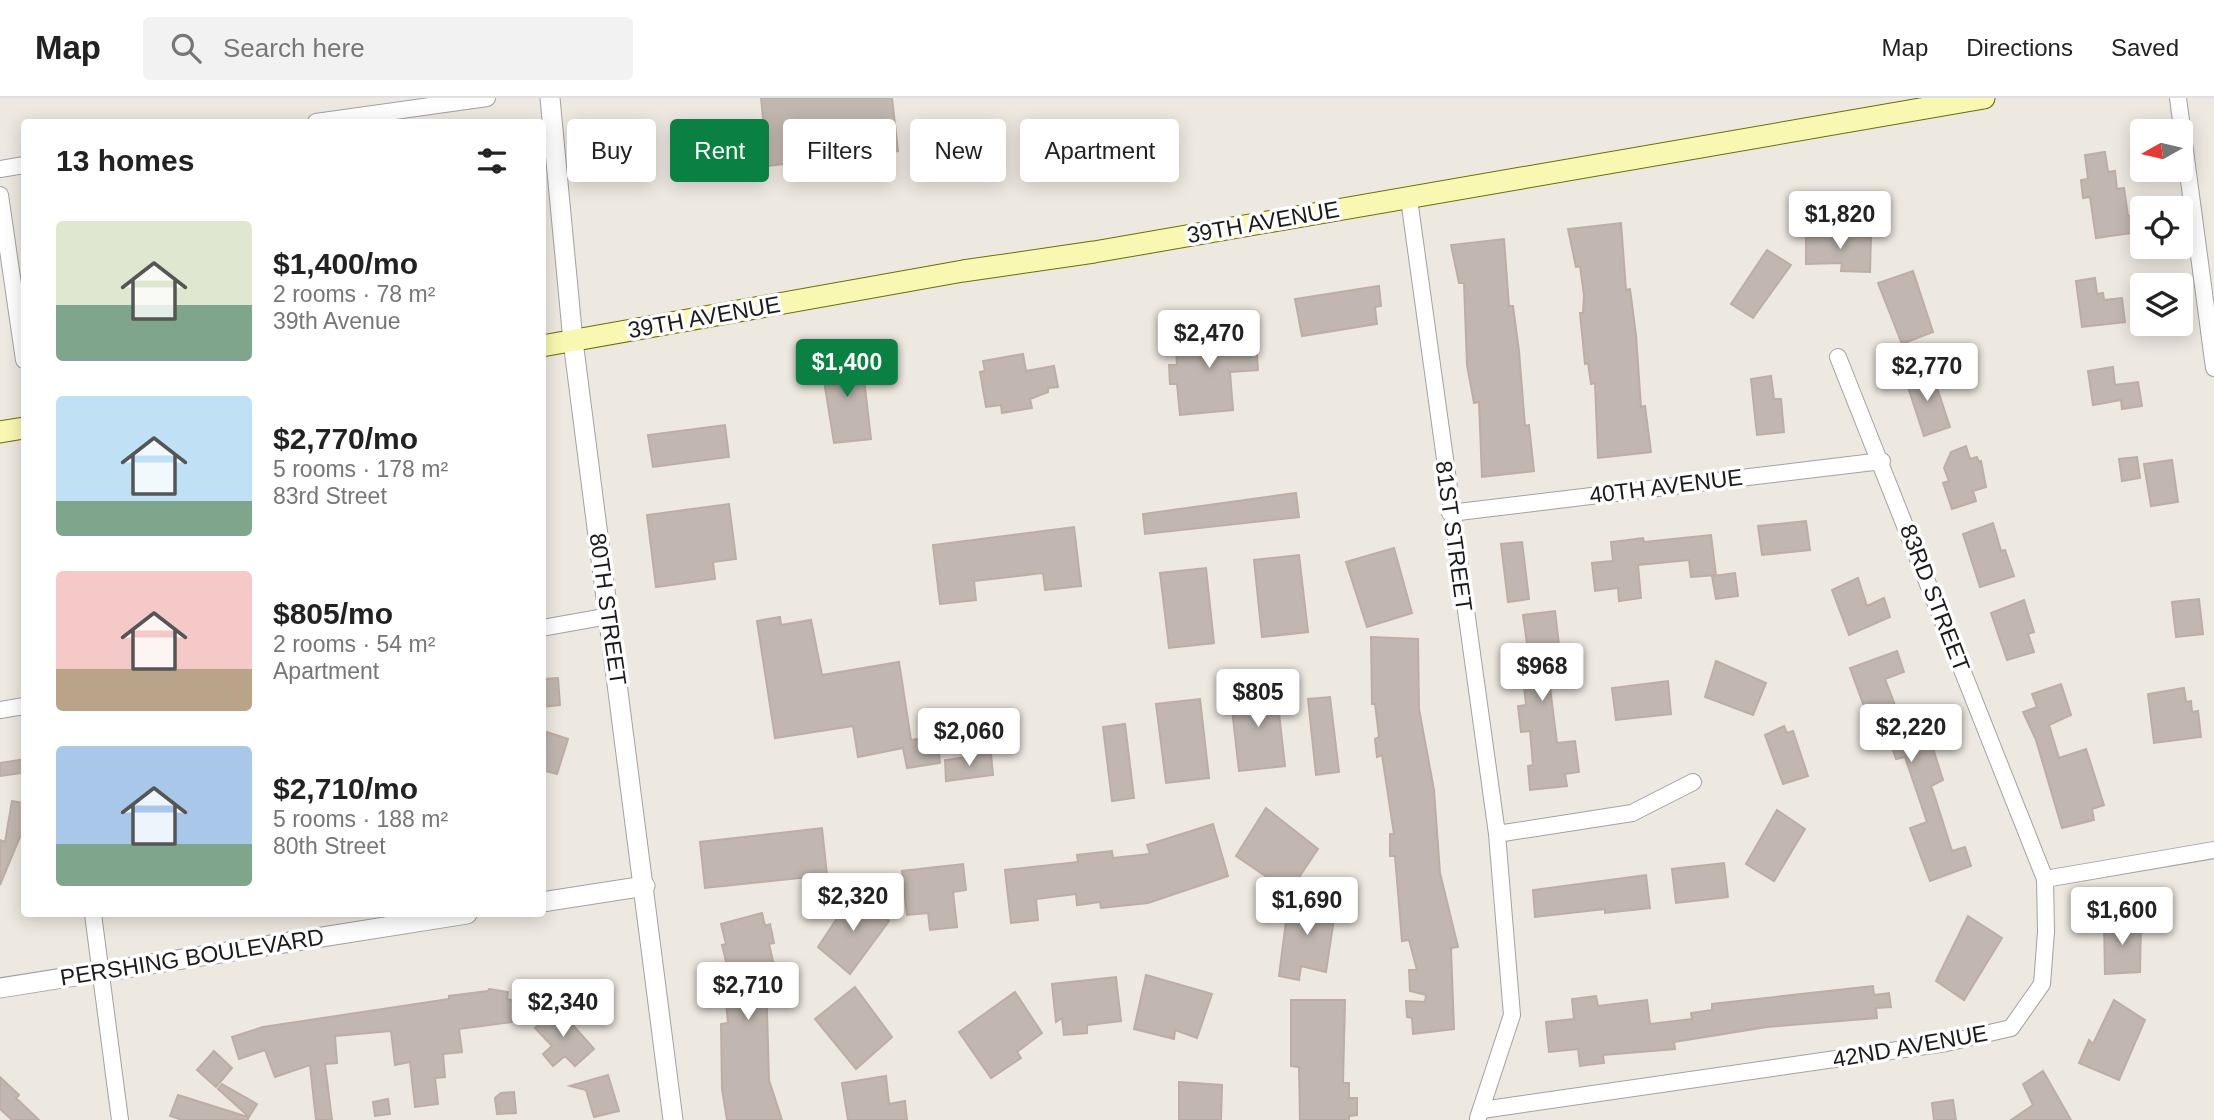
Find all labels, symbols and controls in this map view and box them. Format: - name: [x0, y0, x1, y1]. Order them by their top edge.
- search box: [143, 17, 633, 80]
- text: Map: [35, 29, 101, 66]
- icon: search: [167, 29, 205, 67]
- text: Search here: [223, 33, 365, 63]
- text: Map: [1882, 34, 1928, 61]
- text: Directions: [1966, 34, 2073, 61]
- text: Saved: [2111, 34, 2179, 61]
- chip: Buy: [567, 119, 656, 182]
- chip: Rent: [670, 119, 769, 182]
- chip: Filters: [783, 119, 896, 182]
- chip: New: [910, 119, 1006, 182]
- chip: Apartment: [1020, 119, 1179, 182]
- north arrow: [2130, 119, 2193, 182]
- map controls: [2130, 119, 2193, 336]
- icon: filters: [473, 142, 511, 180]
- text: 13 homes: [56, 144, 194, 177]
- pin: $1,820: [1783, 192, 1897, 251]
- street label: 39TH AVENUE: [1185, 196, 1341, 248]
- button: locate: [2130, 196, 2193, 259]
- text: $1,820: [1805, 201, 1875, 227]
- text: $1,400/mo: [273, 247, 418, 280]
- icon: home: [112, 249, 196, 333]
- button: layers: [2130, 273, 2193, 336]
- text: 2 rooms · 78 m²: [273, 281, 435, 307]
- street label: 39TH AVENUE: [626, 291, 782, 343]
- text: 39th Avenue: [273, 308, 400, 334]
- pin: $2,470: [1152, 310, 1266, 370]
- text: $2,470: [1174, 320, 1244, 346]
- pin: $1,400: [790, 340, 904, 399]
- pin: $2,770: [1870, 344, 1984, 403]
- text: $1,400: [812, 349, 882, 375]
- text: $2,770: [1892, 353, 1962, 379]
- text: $2,770/mo: [273, 422, 418, 455]
- icon: home: [112, 424, 196, 508]
- text: 5 rooms · 178 m²: [273, 456, 448, 482]
- street label: 81ST STREET: [1431, 459, 1477, 613]
- street label: 40TH AVENUE: [1588, 464, 1744, 508]
- text: 83rd Street: [273, 483, 387, 509]
- street label: 83RD STREET: [1895, 521, 1975, 675]
- street label: 80TH STREET: [584, 531, 632, 687]
- text: $805/mo: [273, 597, 393, 630]
- icon: home: [112, 599, 196, 683]
- text: 2 rooms · 54 m²: [273, 631, 435, 657]
- pin: $968: [1501, 644, 1583, 703]
- text: $968: [1516, 653, 1568, 679]
- text: Apartment: [273, 658, 379, 684]
- pin: $805: [1217, 670, 1299, 729]
- text: $805: [1232, 679, 1284, 705]
- pin: $2,220: [1854, 704, 1968, 764]
- pin: $2,060: [912, 708, 1026, 768]
- text: $2,220: [1876, 714, 1946, 740]
- text: $2,060: [934, 718, 1004, 744]
- text: $2,710/mo: [273, 772, 418, 805]
- icon: home: [112, 774, 196, 858]
- text: 5 rooms · 188 m²: [273, 806, 448, 832]
- text: 80th Street: [273, 833, 386, 859]
- pin: $2,320: [796, 874, 910, 933]
- pin: $1,690: [1250, 878, 1364, 937]
- text: $2,320: [818, 883, 888, 909]
- text: $1,690: [1272, 887, 1342, 913]
- pin: $1,600: [2065, 888, 2179, 947]
- text: $1,600: [2087, 897, 2157, 923]
- street label: PERSHING BOULEVARD: [58, 923, 326, 991]
- pin: $2,710: [691, 962, 805, 1022]
- text: $2,710: [713, 972, 783, 998]
- pin: $2,340: [506, 979, 620, 1039]
- text: $2,340: [528, 989, 598, 1015]
- street label: 42ND AVENUE: [1831, 1020, 1989, 1072]

